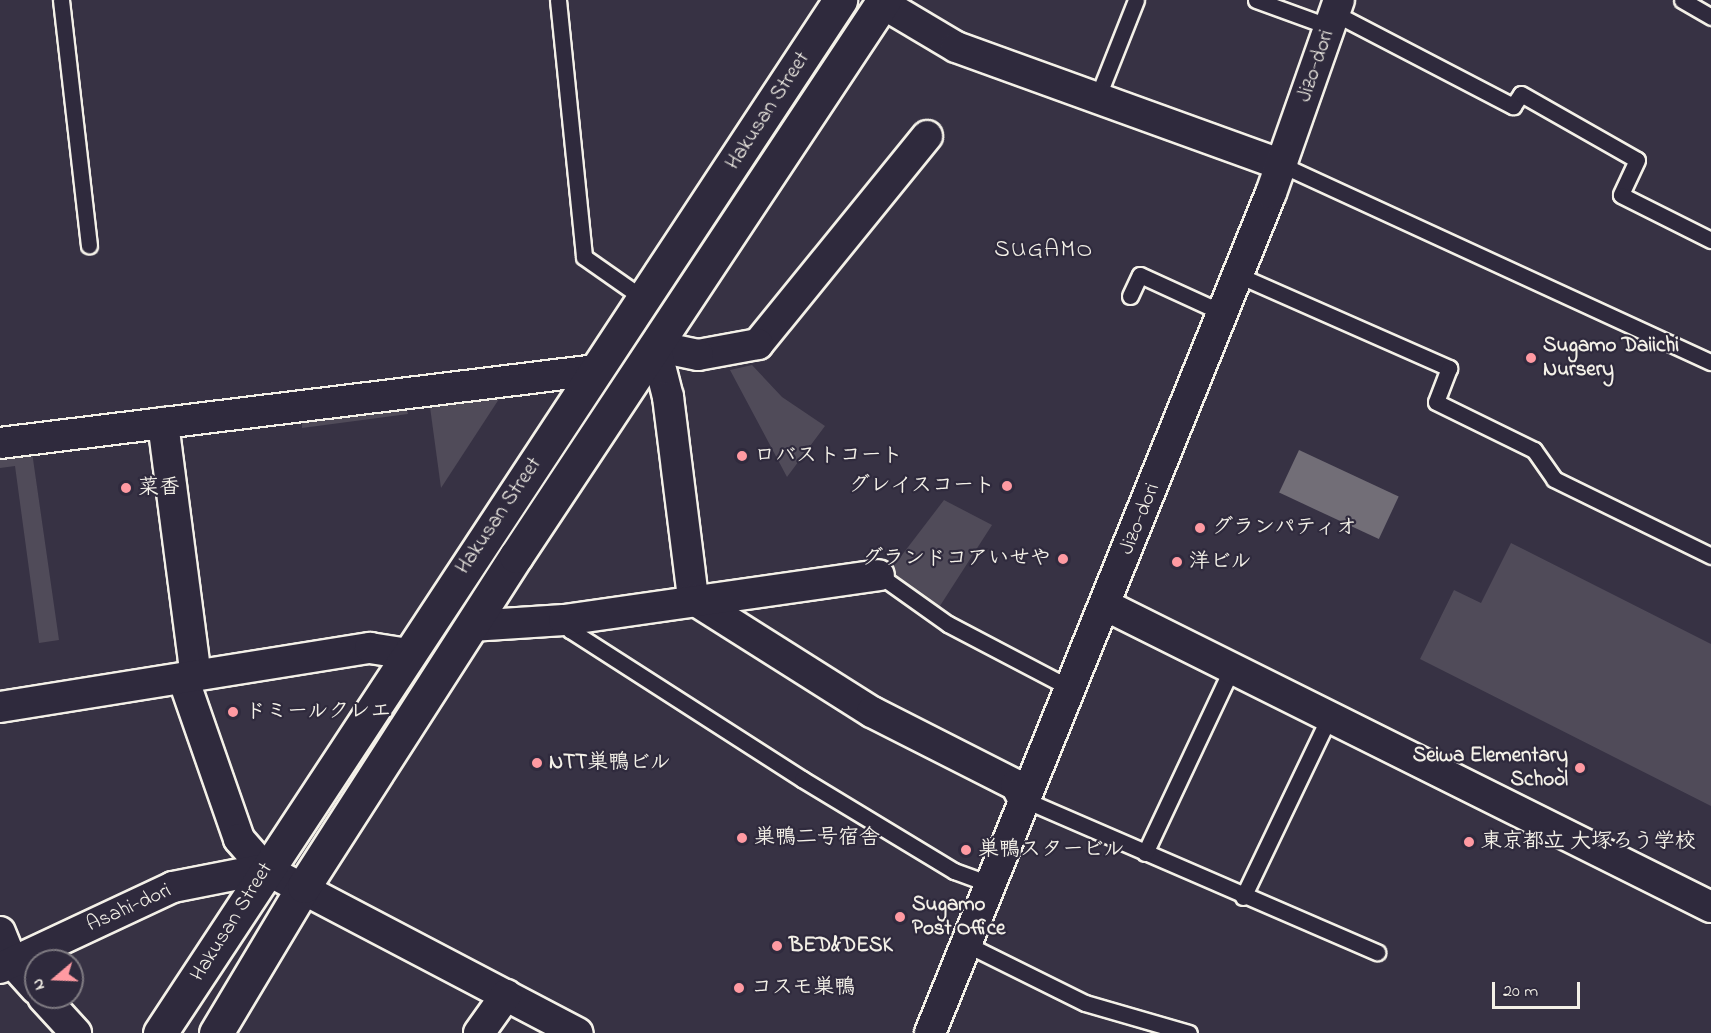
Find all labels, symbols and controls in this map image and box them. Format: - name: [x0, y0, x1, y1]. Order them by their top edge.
- street label: Jizo-dori: [1292, 27, 1340, 105]
- street label: Hakusan Street: [721, 47, 815, 175]
- district label: SUGAMO: [994, 237, 1094, 265]
- place label: Sugamo Daiichi Nursery: [1543, 333, 1679, 383]
- marker: Sugamo Daiichi Nursery: [1524, 351, 1538, 365]
- place label: ロバストコート: [754, 443, 901, 469]
- marker: ロバストコート: [735, 449, 749, 463]
- street label: Hakusan Street: [451, 453, 547, 579]
- place label: グレイスコート: [848, 473, 995, 499]
- place label: 菜香: [138, 475, 180, 501]
- marker: グレイスコート: [1000, 479, 1014, 493]
- street label: Jizo-dori: [1114, 480, 1166, 558]
- marker: 菜香: [119, 481, 133, 495]
- place label: グランパティオ: [1212, 515, 1359, 541]
- marker: グランパティオ: [1193, 521, 1207, 535]
- place label: グランドコアいせや: [862, 546, 1051, 572]
- place label: 洋ビル: [1189, 549, 1252, 575]
- marker: グランドコアいせや: [1056, 552, 1070, 566]
- marker: 洋ビル: [1170, 555, 1184, 569]
- place label: ドミールクレエ: [245, 699, 392, 725]
- marker: ドミールクレエ: [226, 705, 240, 719]
- place label: Seiwa Elementary School: [1413, 743, 1568, 793]
- place label: NTT巣鴨ビル: [549, 750, 671, 776]
- marker: NTT巣鴨ビル: [530, 756, 544, 770]
- marker: Seiwa Elementary School: [1573, 761, 1587, 775]
- place label: 巣鴨二号宿舎: [754, 825, 880, 851]
- place label: 東京都立 大塚ろう学校: [1481, 829, 1696, 855]
- marker: 巣鴨二号宿舎: [735, 831, 749, 845]
- marker: 東京都立 大塚ろう学校: [1462, 835, 1476, 849]
- place label: 巣鴨スタービル: [978, 837, 1125, 863]
- marker: 巣鴨スタービル: [959, 843, 973, 857]
- street label: Hakusan Street: [185, 858, 279, 986]
- street label: Asahi-dori: [83, 878, 175, 938]
- place label: Sugamo Post Office: [912, 892, 1005, 942]
- marker: Sugamo Post Office: [893, 910, 907, 924]
- place label: BED&DESK: [789, 933, 893, 959]
- marker: BED&DESK: [770, 939, 784, 953]
- north arrow: [24, 949, 84, 1009]
- scale bar: [1495, 970, 1584, 1008]
- text: N: [26, 975, 52, 993]
- place label: コスモ巣鴨: [751, 975, 856, 1001]
- text: 20 m: [1503, 979, 1538, 1005]
- marker: コスモ巣鴨: [732, 981, 746, 995]

